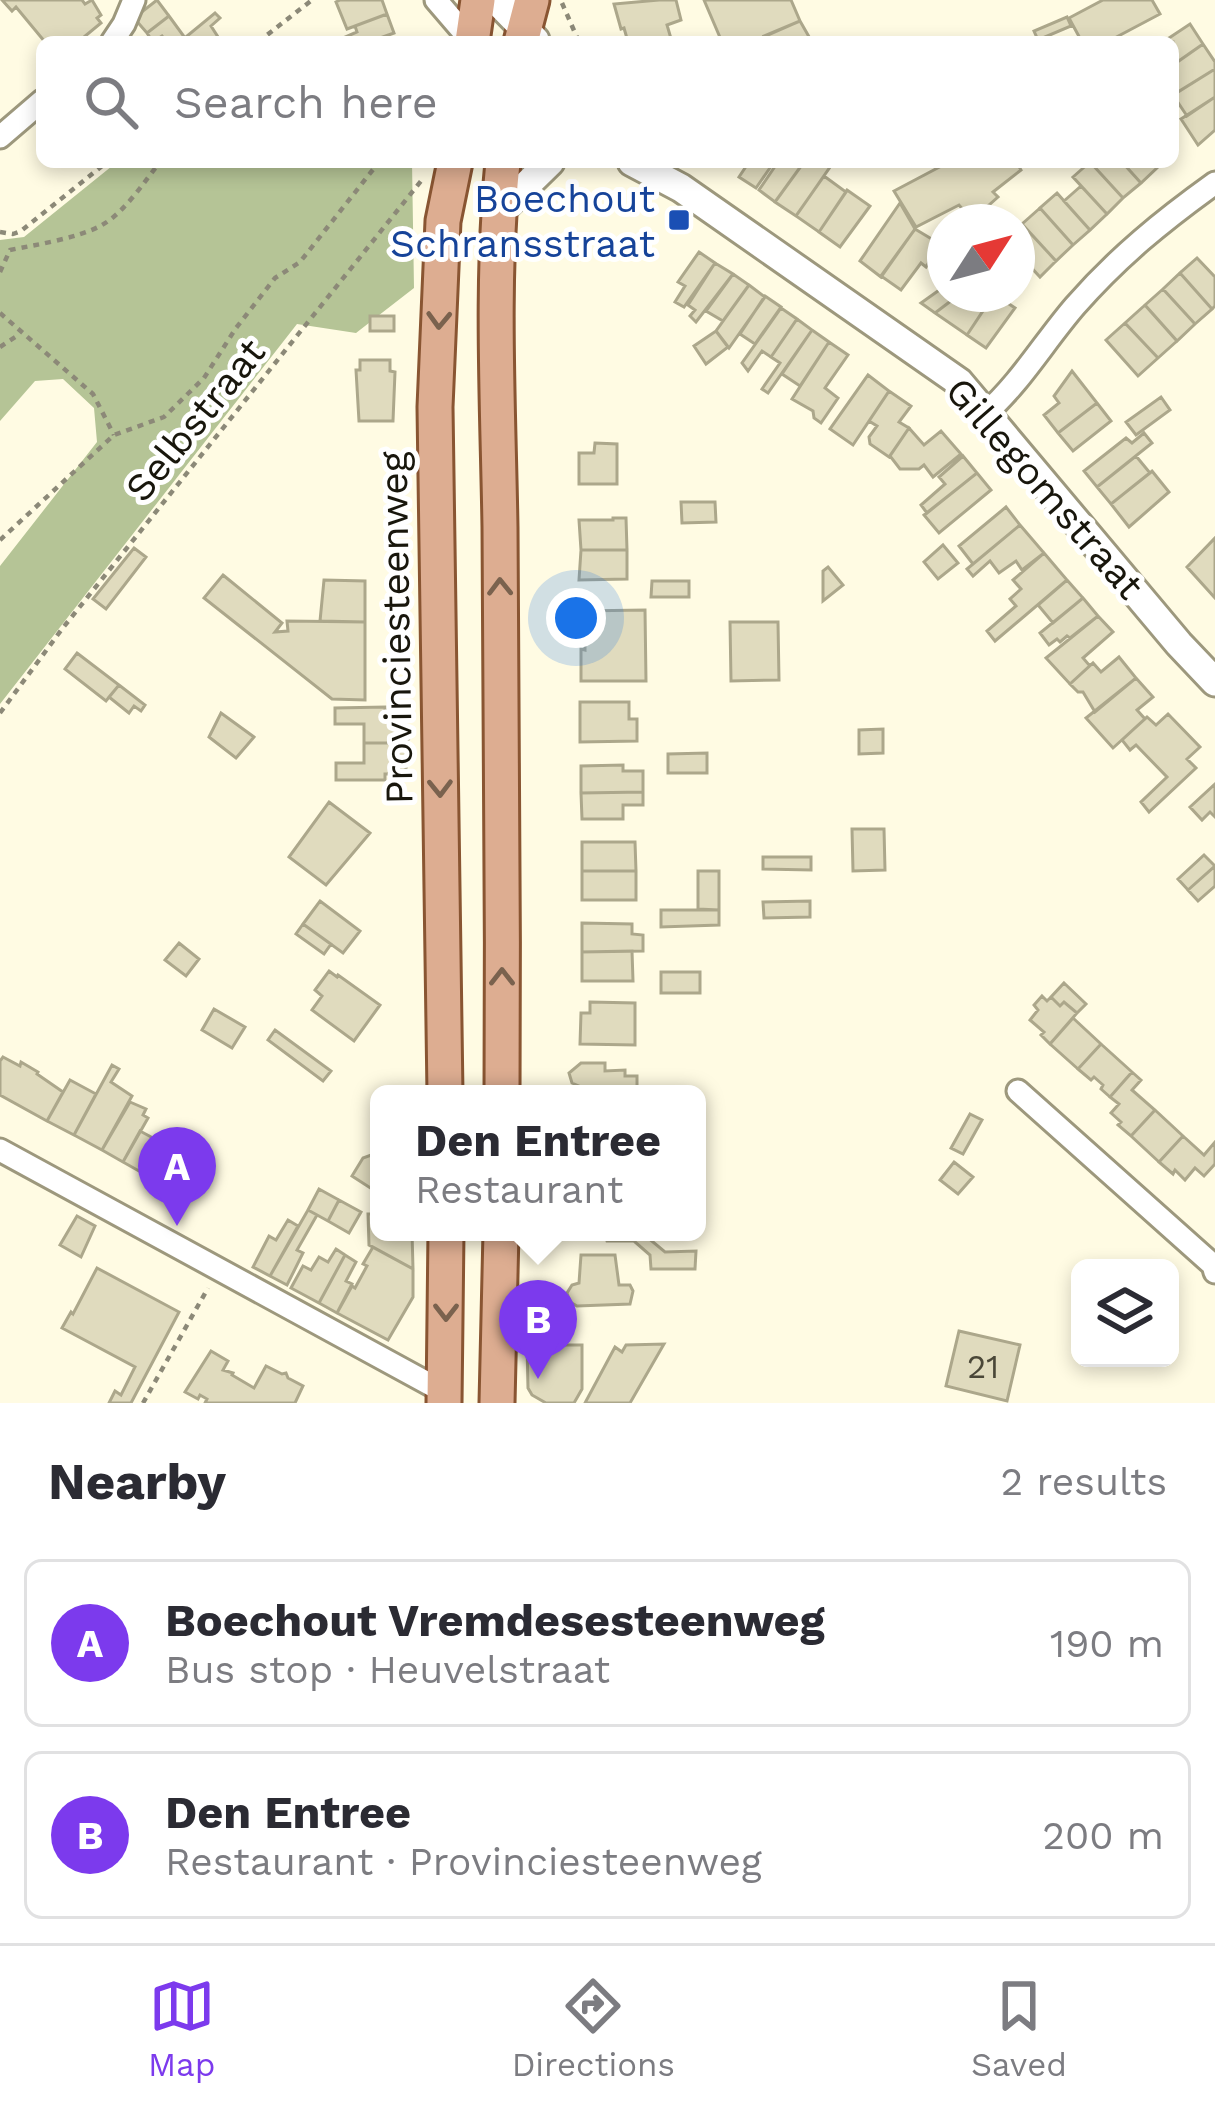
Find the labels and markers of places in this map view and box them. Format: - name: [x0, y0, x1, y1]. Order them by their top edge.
- place label: Boechout Schransstraat: [390, 176, 655, 266]
- marker: Boechout Schransstraat: [666, 207, 692, 233]
- pin: A: [138, 1127, 216, 1226]
- pin: B: [499, 1280, 577, 1379]

